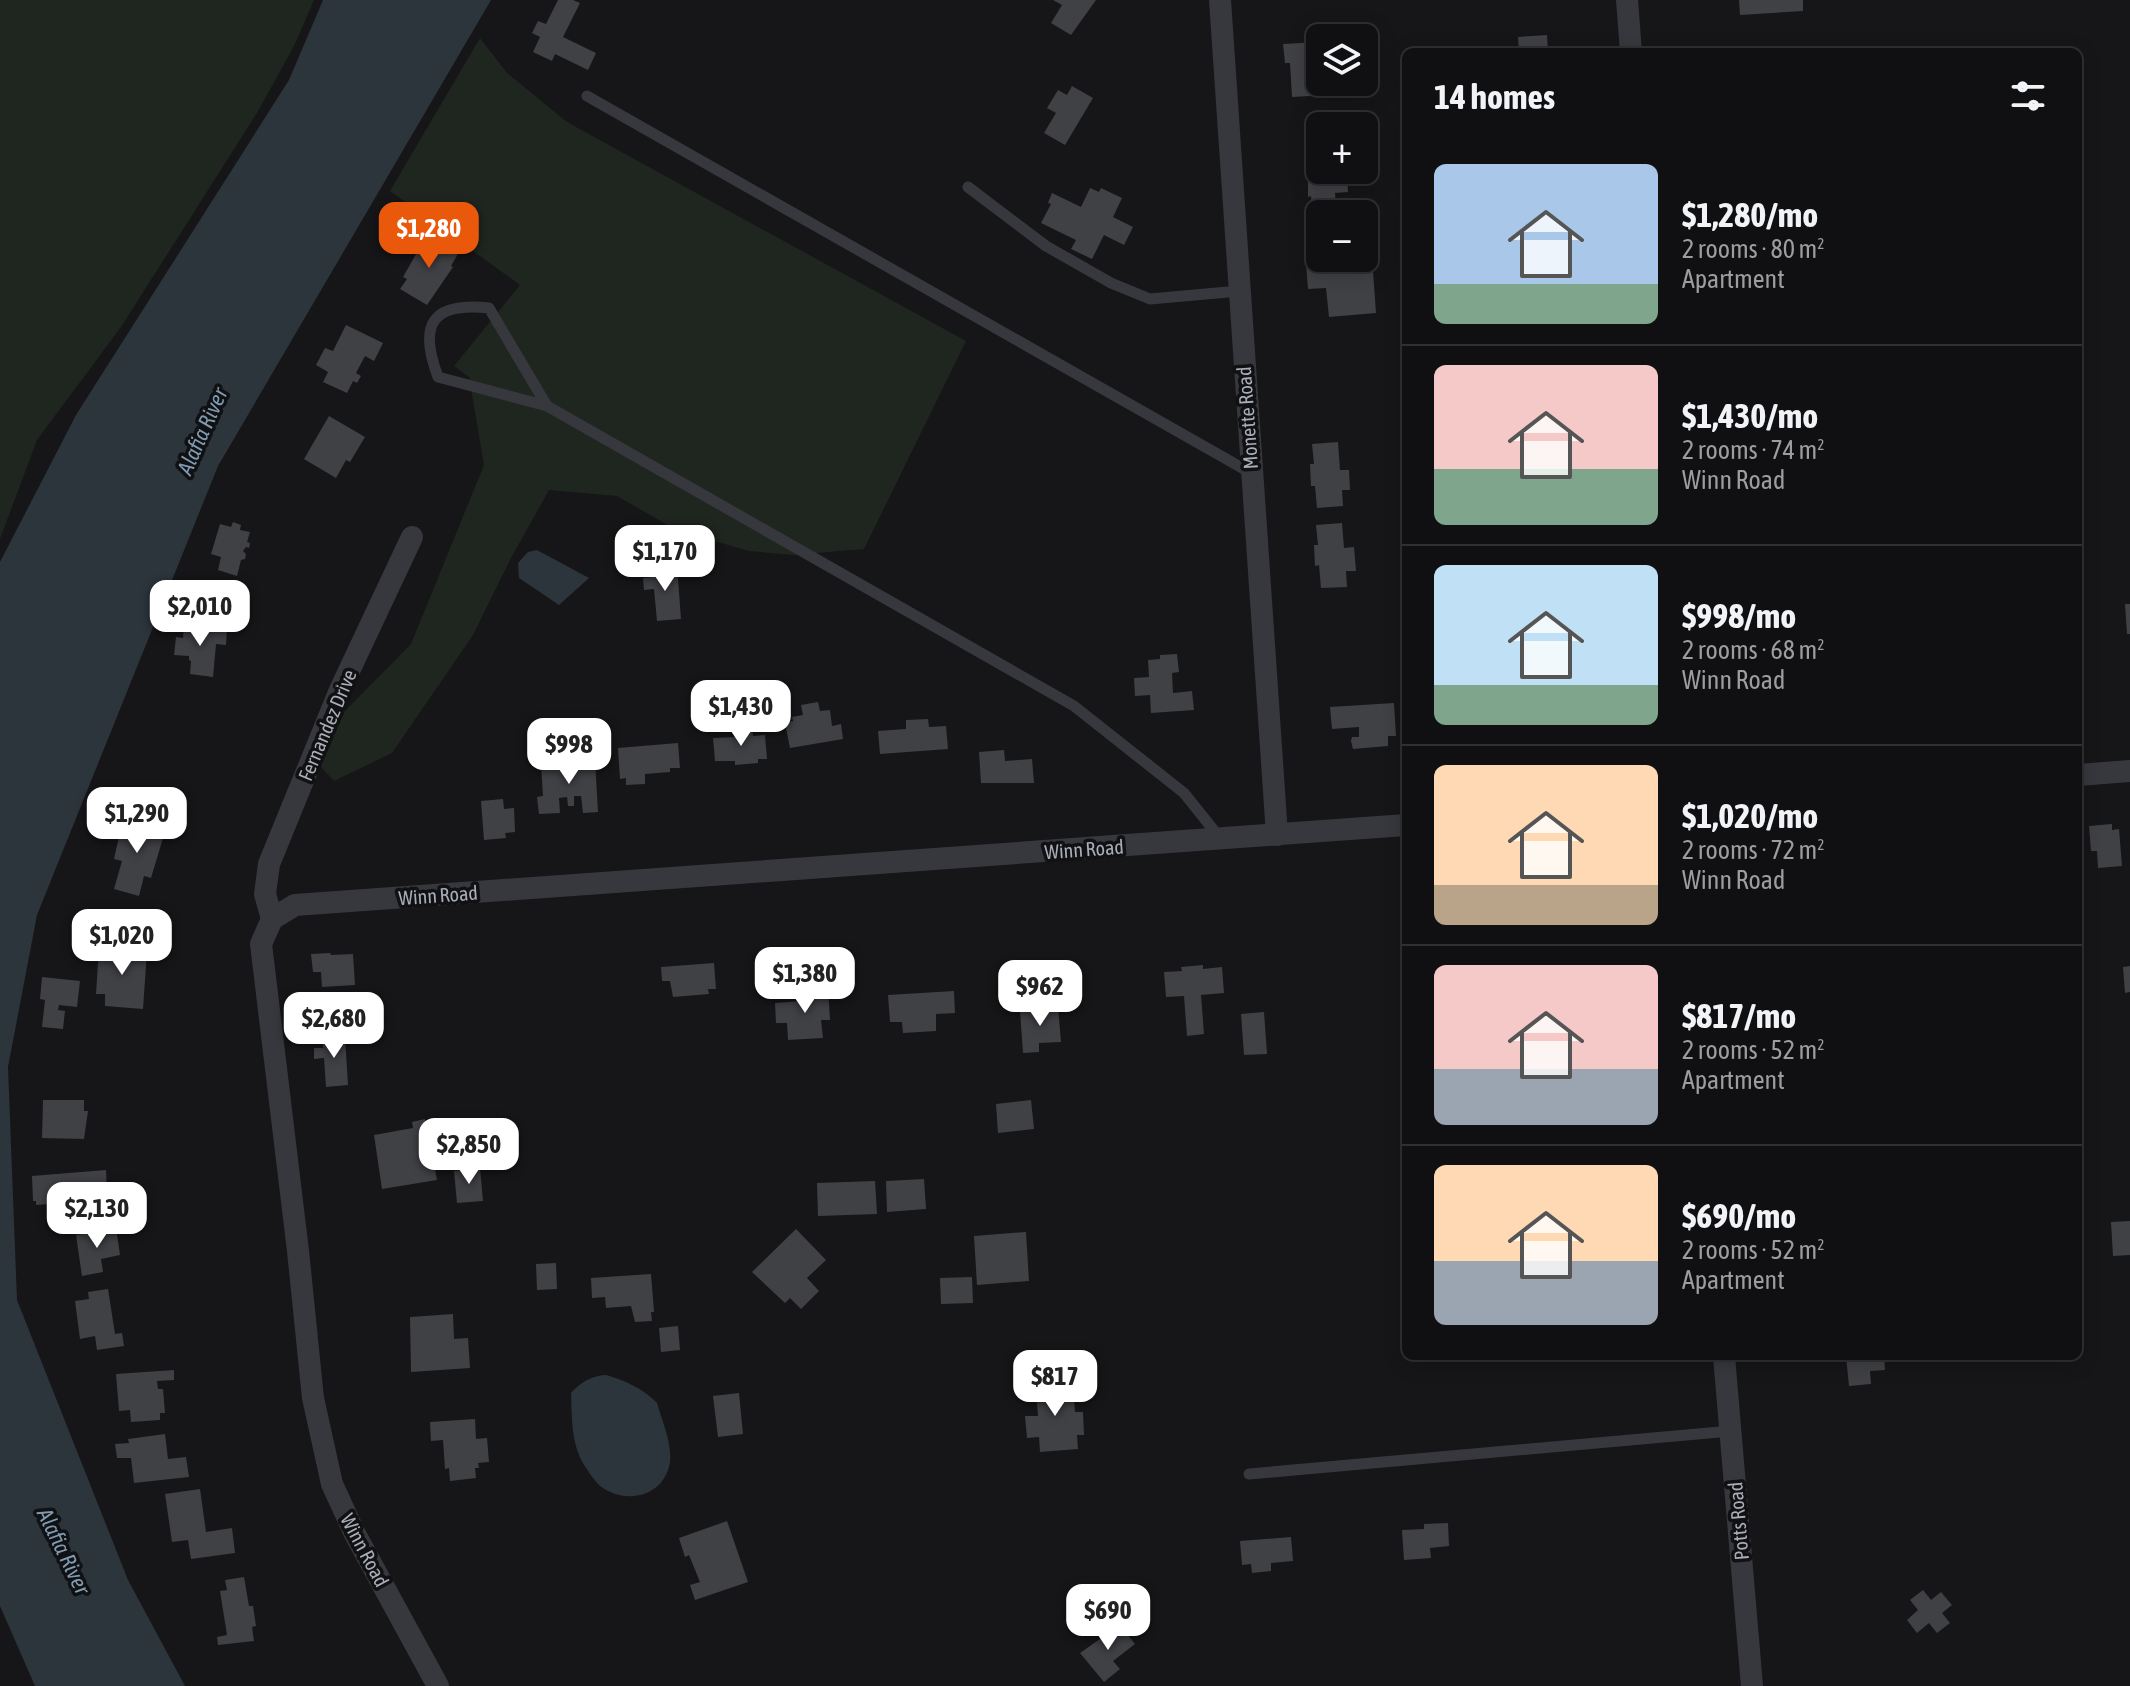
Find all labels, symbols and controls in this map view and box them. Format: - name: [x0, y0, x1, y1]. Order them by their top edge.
- map controls: [1306, 24, 1378, 272]
- button: layers: [1306, 24, 1378, 96]
- icon: filters: [2006, 74, 2050, 118]
- text: 14 homes: [1434, 77, 1555, 116]
- button: +: [1306, 112, 1378, 184]
- text: $1,280/mo: [1682, 195, 1818, 234]
- icon: home: [1498, 196, 1594, 292]
- button: −: [1306, 200, 1378, 272]
- pin: $1,280: [364, 202, 494, 270]
- text: $1,280: [397, 213, 461, 243]
- text: 2 rooms · 80 m²: [1682, 234, 1824, 264]
- text: Apartment: [1682, 264, 1785, 294]
- street label: Monette Road: [1232, 366, 1262, 470]
- water label: Alafia River: [171, 382, 233, 479]
- text: $1,430/mo: [1682, 396, 1818, 435]
- icon: home: [1498, 397, 1594, 493]
- text: 2 rooms · 74 m²: [1682, 435, 1824, 465]
- text: Winn Road: [1682, 465, 1785, 495]
- pin: $1,170: [600, 525, 730, 593]
- text: $1,170: [633, 536, 697, 566]
- pin: $2,010: [135, 580, 265, 648]
- text: $2,010: [168, 591, 232, 621]
- text: $998/mo: [1682, 596, 1796, 635]
- icon: home: [1498, 597, 1594, 693]
- text: 2 rooms · 68 m²: [1682, 635, 1824, 665]
- text: Winn Road: [1682, 665, 1785, 695]
- street label: Fernandez Drive: [293, 666, 361, 784]
- pin: $1,430: [676, 680, 806, 748]
- text: $1,430: [709, 691, 773, 721]
- pin: $998: [522, 718, 616, 786]
- text: $998: [545, 729, 593, 759]
- pin: $1,290: [72, 787, 202, 855]
- text: $1,020/mo: [1682, 796, 1818, 835]
- icon: home: [1498, 797, 1594, 893]
- text: $1,290: [105, 798, 169, 828]
- street label: Winn Road: [1044, 835, 1124, 863]
- text: 2 rooms · 72 m²: [1682, 835, 1824, 865]
- text: Winn Road: [1682, 865, 1785, 895]
- street label: Winn Road: [398, 881, 478, 909]
- pin: $1,020: [57, 909, 187, 977]
- text: $1,020: [90, 920, 154, 950]
- pin: $1,380: [740, 947, 870, 1015]
- text: $1,380: [773, 958, 837, 988]
- pin: $962: [993, 960, 1087, 1028]
- text: $962: [1016, 971, 1064, 1001]
- pin: $2,680: [269, 992, 399, 1060]
- text: $817/mo: [1682, 996, 1796, 1035]
- icon: home: [1498, 997, 1594, 1093]
- text: $2,680: [302, 1003, 366, 1033]
- text: 2 rooms · 52 m²: [1682, 1035, 1824, 1065]
- text: Apartment: [1682, 1065, 1785, 1095]
- pin: $2,850: [404, 1118, 534, 1186]
- text: $2,850: [437, 1129, 501, 1159]
- pin: $2,130: [32, 1182, 162, 1250]
- text: $2,130: [65, 1193, 129, 1223]
- text: $690/mo: [1682, 1196, 1796, 1235]
- icon: home: [1498, 1197, 1594, 1293]
- text: 2 rooms · 52 m²: [1682, 1235, 1824, 1265]
- text: Apartment: [1682, 1265, 1785, 1295]
- pin: $817: [1008, 1350, 1102, 1418]
- text: $817: [1031, 1361, 1079, 1391]
- street label: Potts Road: [1723, 1481, 1753, 1561]
- water label: Alafia River: [32, 1503, 97, 1600]
- street label: Winn Road: [336, 1510, 394, 1590]
- pin: $690: [1061, 1584, 1155, 1652]
- text: $690: [1084, 1595, 1132, 1625]

